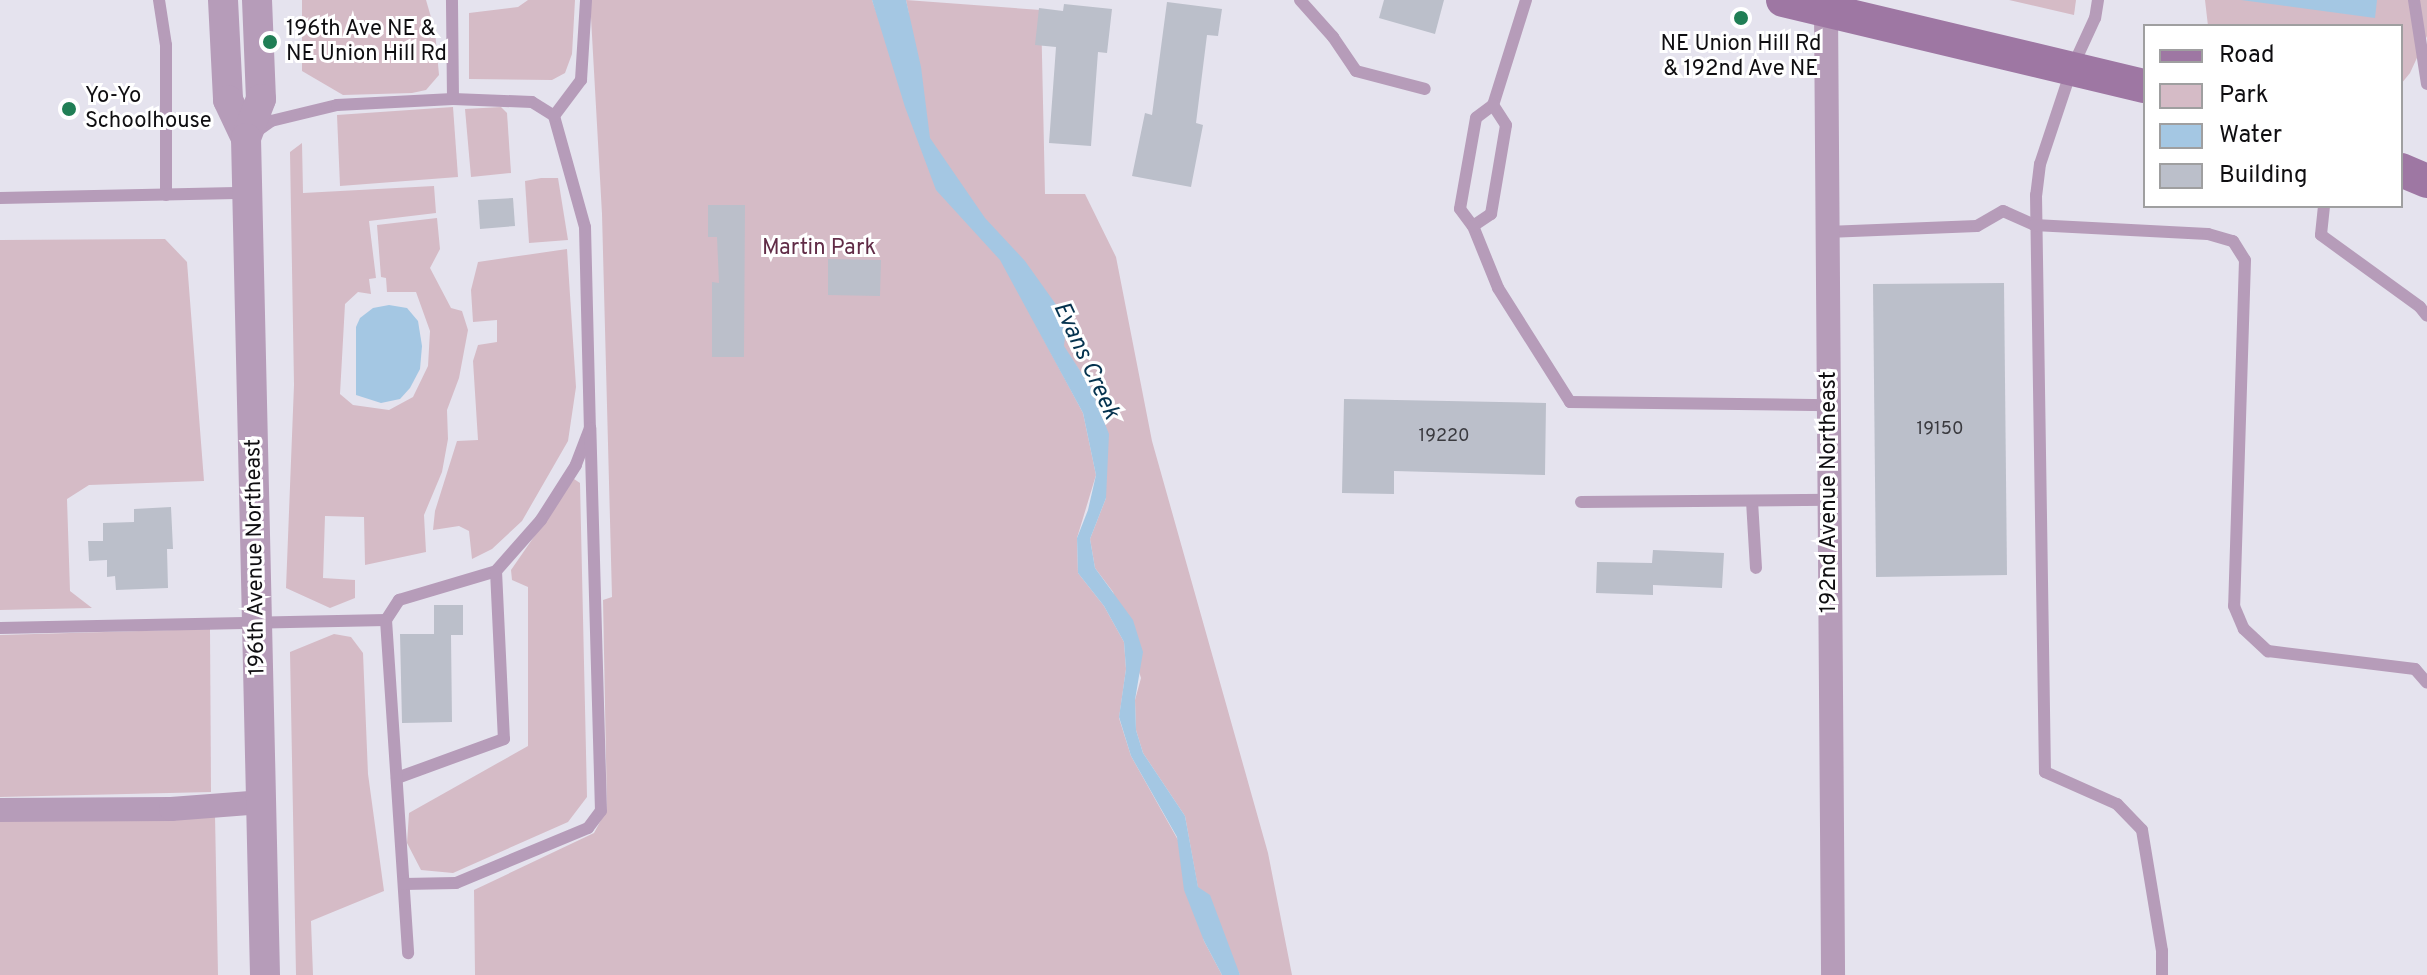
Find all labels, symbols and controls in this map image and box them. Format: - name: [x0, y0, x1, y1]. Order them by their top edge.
- marker: NE Union Hill Rd & 192nd Ave NE: [1732, 9, 1750, 27]
- place label: 196th Ave NE & NE Union Hill Rd: [286, 16, 447, 68]
- legend: [2143, 24, 2403, 208]
- place label: NE Union Hill Rd & 192nd Ave NE: [1661, 31, 1821, 82]
- marker: 196th Ave NE & NE Union Hill Rd: [261, 33, 279, 51]
- text: Road: [2219, 41, 2275, 71]
- text: Park: [2219, 81, 2269, 111]
- place label: Yo-Yo Schoolhouse: [85, 83, 211, 134]
- marker: Yo-Yo Schoolhouse: [60, 100, 78, 118]
- text: Water: [2219, 121, 2282, 151]
- text: Building: [2219, 161, 2308, 191]
- park label: Martin Park: [762, 236, 876, 262]
- water label: Evans Creek: [1045, 298, 1125, 424]
- street label: 192nd Avenue Northeast: [1817, 371, 1843, 613]
- house number: 19150: [1917, 419, 1963, 441]
- house number: 19220: [1418, 426, 1470, 448]
- street label: 196th Avenue Northeast: [241, 438, 271, 676]

